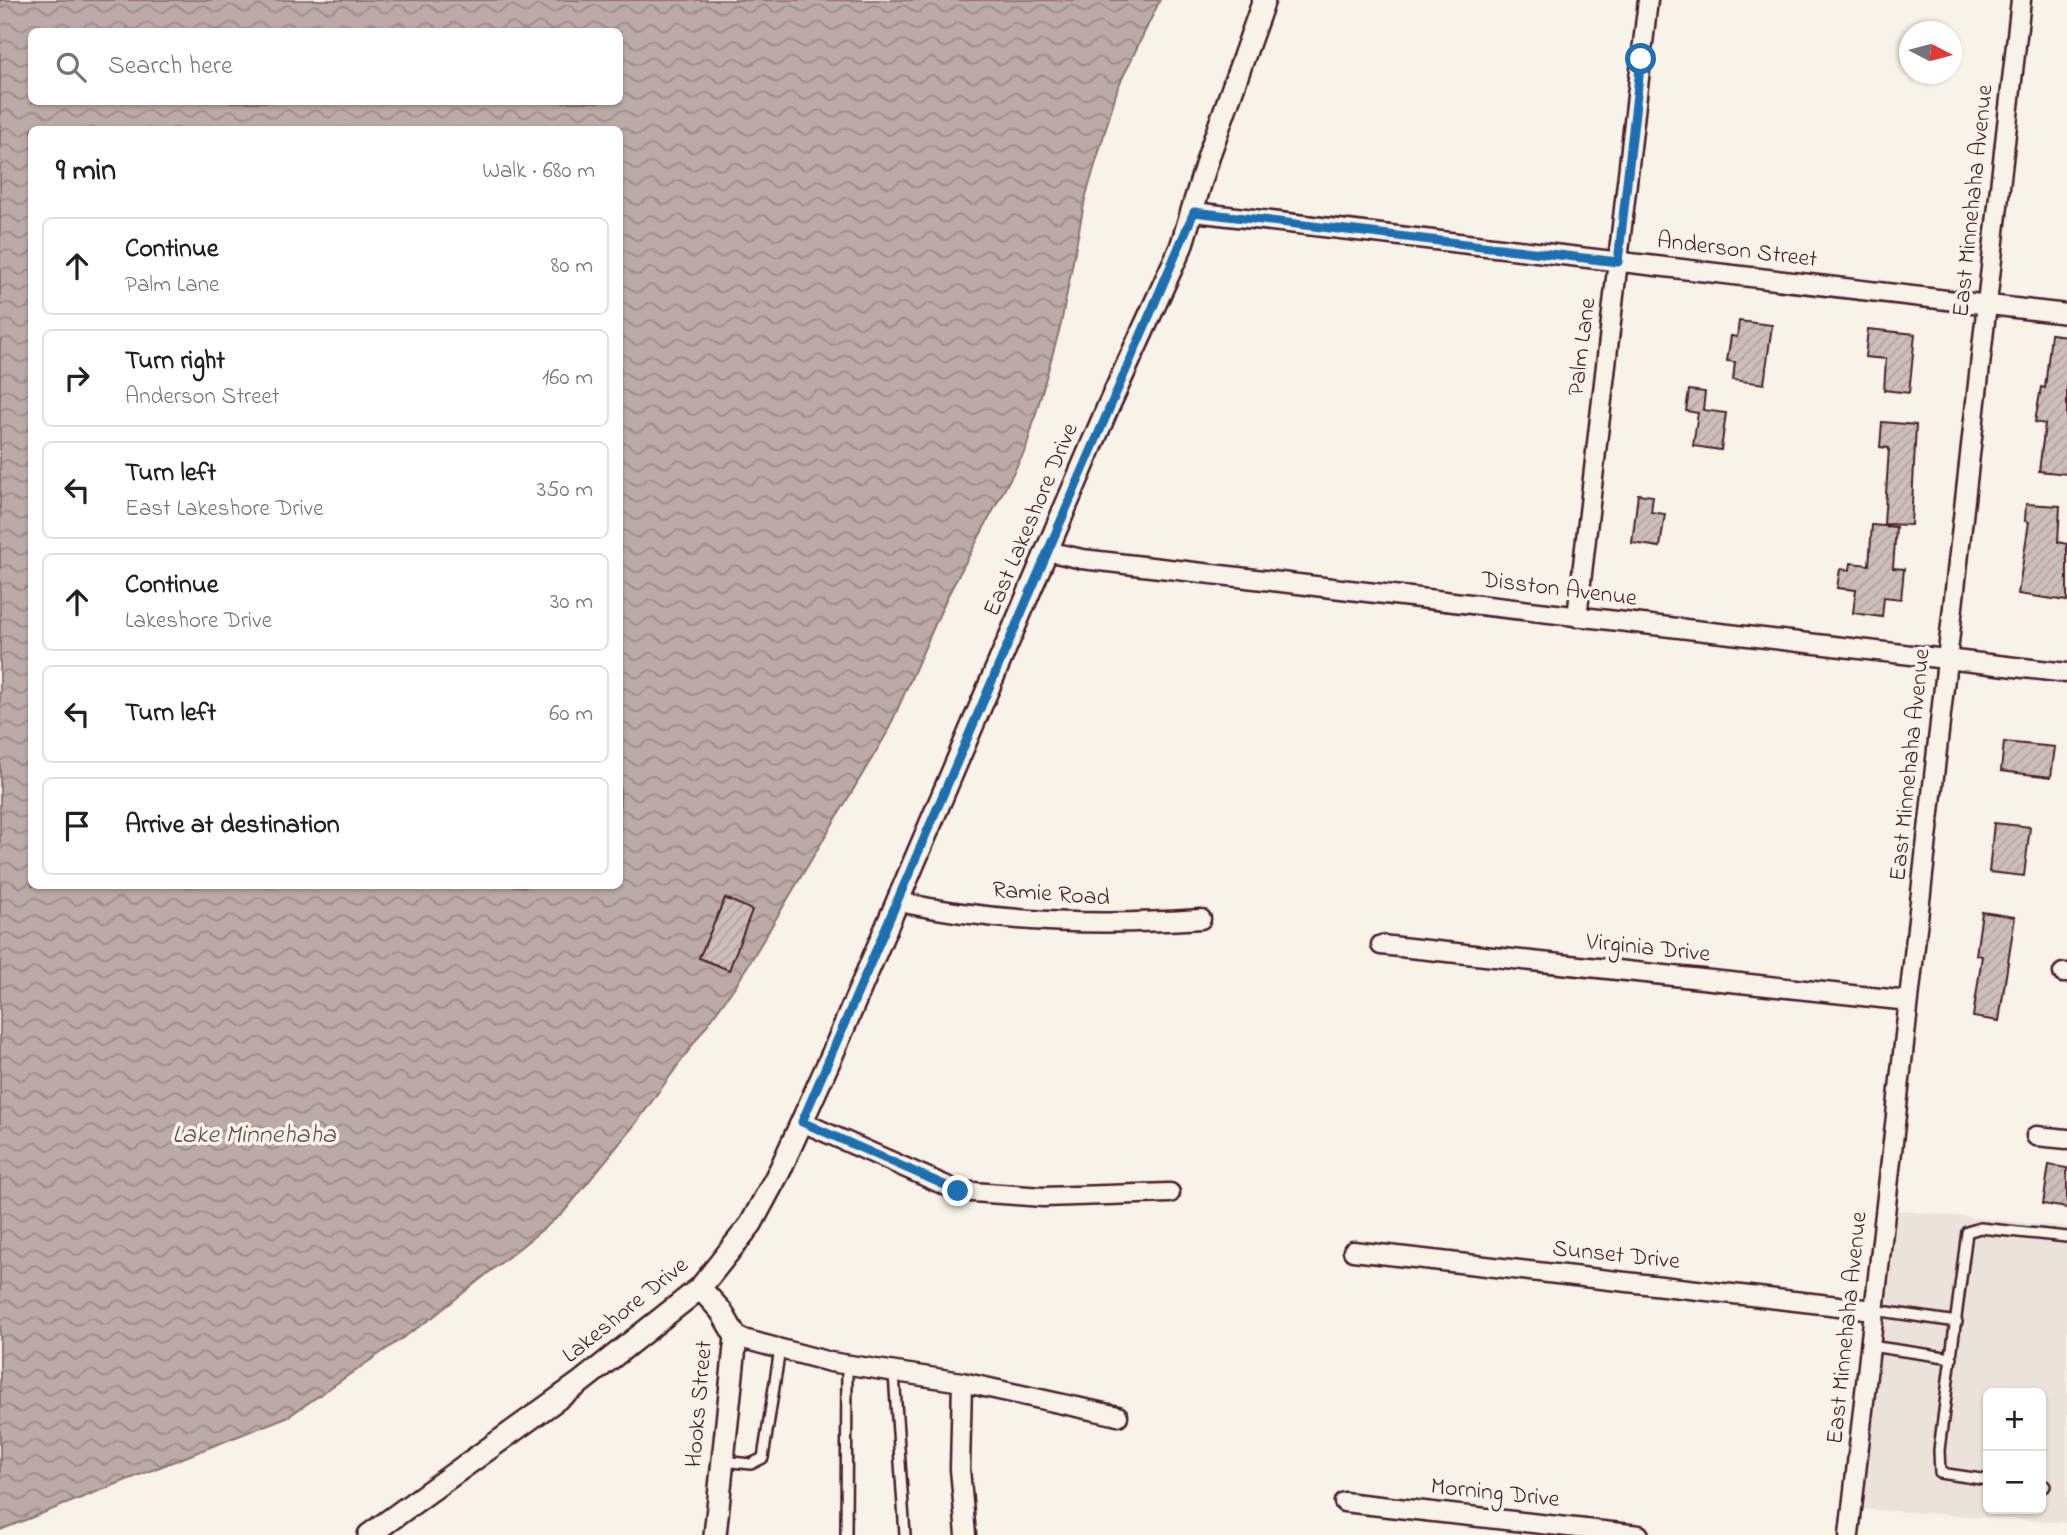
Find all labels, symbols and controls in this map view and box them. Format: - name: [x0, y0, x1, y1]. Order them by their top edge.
- north arrow: [1899, 21, 1962, 84]
- search box: [28, 28, 623, 105]
- route start: [1625, 43, 1656, 74]
- icon: search: [52, 48, 90, 86]
- text: Search here: [108, 48, 233, 86]
- street label: East Minnehaha Avenue: [1944, 83, 2004, 319]
- text: 9 min: [56, 150, 116, 194]
- text: Walk · 680 m: [482, 155, 595, 188]
- street label: Anderson Street: [1655, 224, 1819, 278]
- text: Continue: [125, 231, 218, 269]
- icon: ahead: [58, 247, 96, 285]
- text: 80 m: [551, 250, 593, 283]
- text: Palm Lane: [125, 269, 219, 302]
- street label: Palm Lane: [1560, 296, 1606, 398]
- text: Turn right: [125, 343, 225, 381]
- icon: right: [58, 359, 96, 397]
- text: 160 m: [542, 362, 593, 395]
- text: Anderson Street: [125, 381, 280, 414]
- street label: East Lakeshore Drive: [975, 418, 1089, 622]
- text: Turn left: [125, 455, 216, 493]
- icon: left: [58, 471, 96, 509]
- text: 350 m: [537, 474, 593, 507]
- text: East Lakeshore Drive: [125, 493, 324, 526]
- street label: Disston Avenue: [1478, 563, 1639, 617]
- text: Continue: [125, 567, 218, 605]
- icon: ahead: [58, 583, 96, 621]
- text: 30 m: [550, 586, 593, 619]
- text: Lakeshore Drive: [125, 605, 272, 638]
- street label: East Minnehaha Avenue: [1881, 647, 1941, 883]
- icon: left: [58, 695, 96, 733]
- text: Turn left: [125, 695, 216, 733]
- text: 60 m: [549, 698, 593, 731]
- icon: arrive: [58, 807, 96, 845]
- text: Arrive at destination: [125, 807, 340, 845]
- street label: Ramie Road: [991, 873, 1112, 917]
- street label: Virginia Drive: [1583, 925, 1712, 973]
- water label: Lake Minnehaha: [172, 1117, 337, 1155]
- route end: [942, 1175, 973, 1206]
- street label: East Minnehaha Avenue: [1818, 1210, 1878, 1446]
- street label: Sunset Drive: [1550, 1232, 1682, 1280]
- street label: Lakeshore Drive: [555, 1249, 697, 1373]
- street label: Hooks Street: [677, 1339, 723, 1469]
- map controls: [1983, 1388, 2046, 1514]
- button: +: [1983, 1388, 2046, 1451]
- button: −: [1983, 1451, 2046, 1514]
- street label: Morning Drive: [1429, 1470, 1561, 1518]

